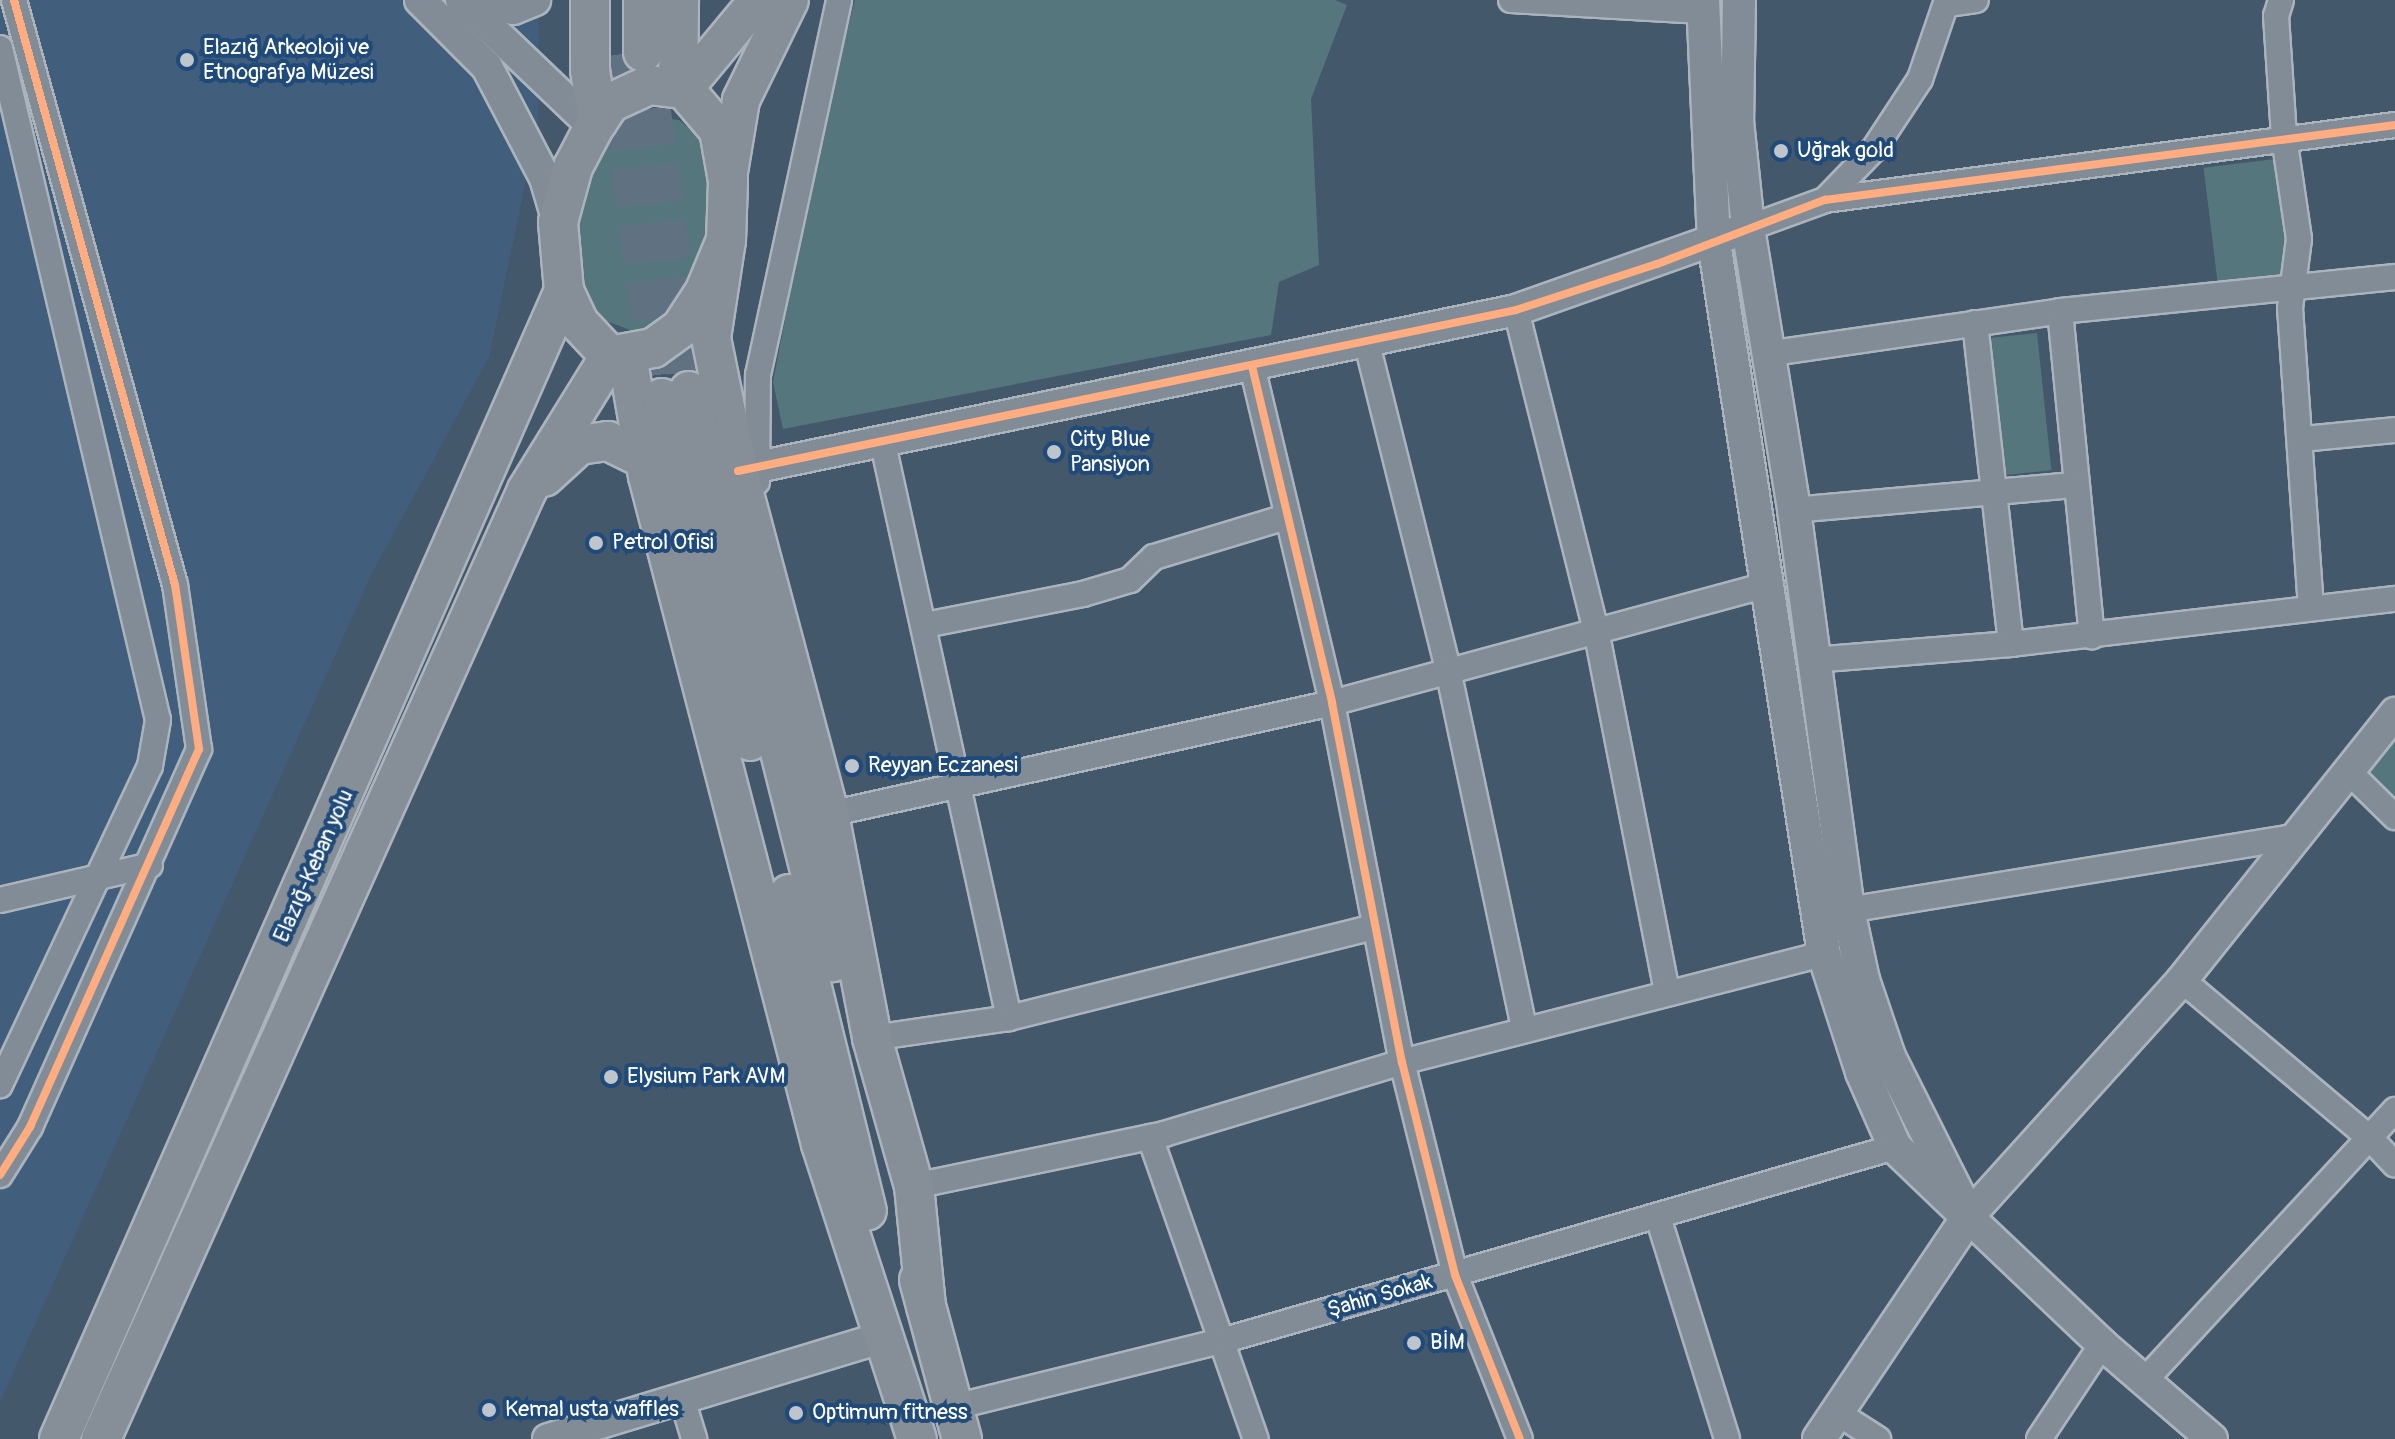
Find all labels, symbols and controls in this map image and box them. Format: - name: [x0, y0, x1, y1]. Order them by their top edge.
- place label: Elazığ Arkeoloji ve Etnografya Müzesi: [203, 34, 374, 86]
- marker: Elazığ Arkeoloji ve Etnografya Müzesi: [178, 51, 196, 69]
- place label: Uğrak gold: [1797, 138, 1894, 164]
- marker: Uğrak gold: [1772, 142, 1790, 160]
- place label: City Blue Pansiyon: [1070, 426, 1150, 478]
- marker: City Blue Pansiyon: [1045, 443, 1063, 461]
- place label: Petrol Ofisi: [612, 530, 714, 556]
- marker: Petrol Ofisi: [587, 534, 605, 552]
- place label: Reyyan Eczanesi: [868, 753, 1018, 779]
- marker: Reyyan Eczanesi: [843, 757, 861, 775]
- street label: Elazığ-Keban yolu: [269, 786, 359, 946]
- place label: Elysium Park AVM: [627, 1064, 785, 1090]
- marker: Elysium Park AVM: [602, 1068, 620, 1086]
- street label: Şahin Sokak: [1324, 1268, 1436, 1324]
- place label: BİM: [1430, 1330, 1464, 1356]
- marker: BİM: [1405, 1334, 1423, 1352]
- place label: Kemal usta waffles: [505, 1397, 679, 1423]
- place label: Optimum fitness: [812, 1400, 968, 1426]
- marker: Kemal usta waffles: [480, 1401, 498, 1419]
- marker: Optimum fitness: [787, 1404, 805, 1422]

